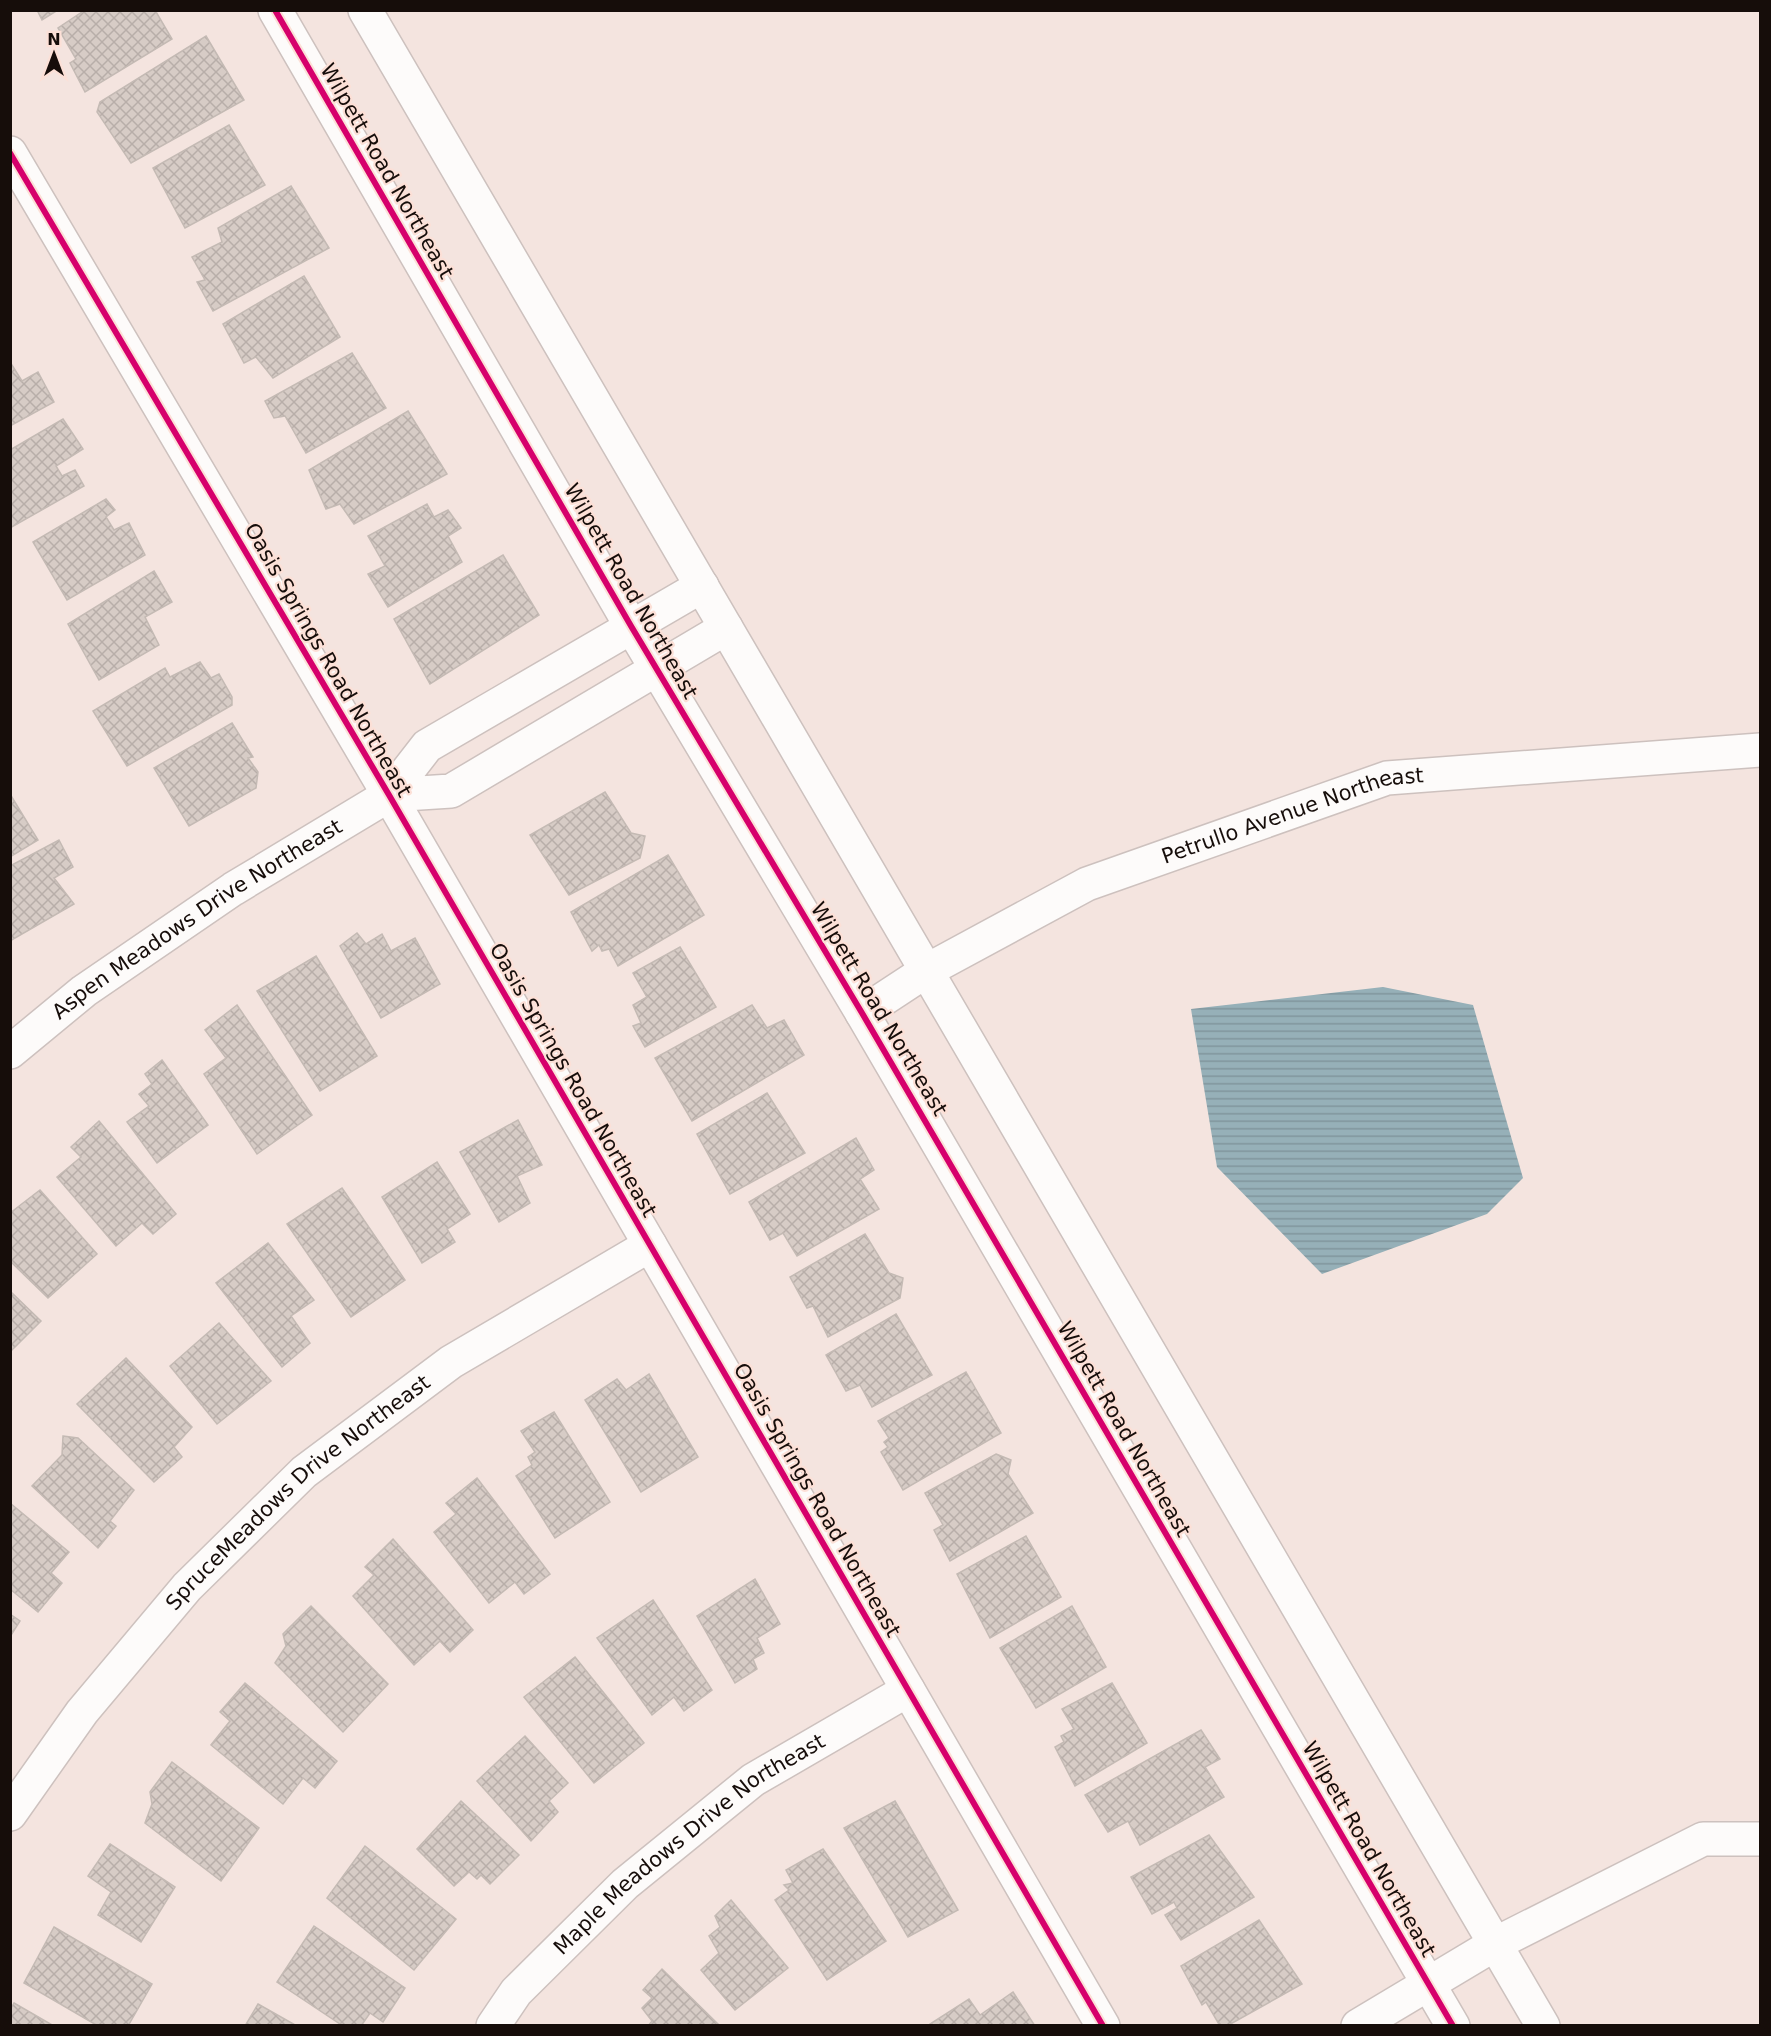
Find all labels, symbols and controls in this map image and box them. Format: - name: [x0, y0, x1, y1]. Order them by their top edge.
- north arrow: [24, 24, 84, 84]
- text: N: [47, 30, 61, 49]
- street label: Wilpett Road Northeast: [315, 59, 459, 283]
- street label: Wilpett Road Northeast: [559, 479, 703, 703]
- street label: Oasis Springs Road Northeast: [240, 519, 416, 801]
- street label: Petrullo Avenue Northeast: [1158, 763, 1424, 869]
- street label: Aspen Meadows Drive Northeast: [48, 814, 346, 1024]
- street label: Wilpett Road Northeast: [806, 898, 952, 1120]
- street label: Oasis Springs Road Northeast: [485, 939, 661, 1221]
- street label: Wilpett Road Northeast: [1052, 1317, 1196, 1541]
- street label: Oasis Springs Road Northeast: [729, 1359, 905, 1641]
- street label: SpruceMeadows Drive Northeast: [161, 1370, 435, 1615]
- street label: Maple Meadows Drive Northeast: [549, 1729, 829, 1959]
- street label: Wilpett Road Northeast: [1297, 1737, 1441, 1961]

